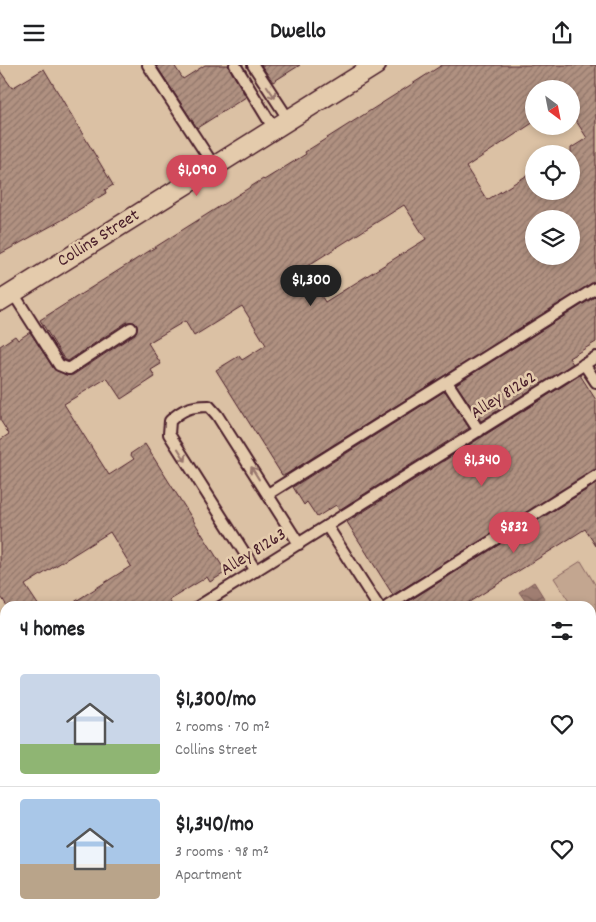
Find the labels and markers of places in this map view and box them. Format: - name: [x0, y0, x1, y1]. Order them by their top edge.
- pin: $1,090: [156, 155, 238, 197]
- pin: $1,300: [270, 265, 352, 307]
- pin: $1,340: [441, 445, 523, 487]
- pin: $832: [484, 511, 544, 554]

